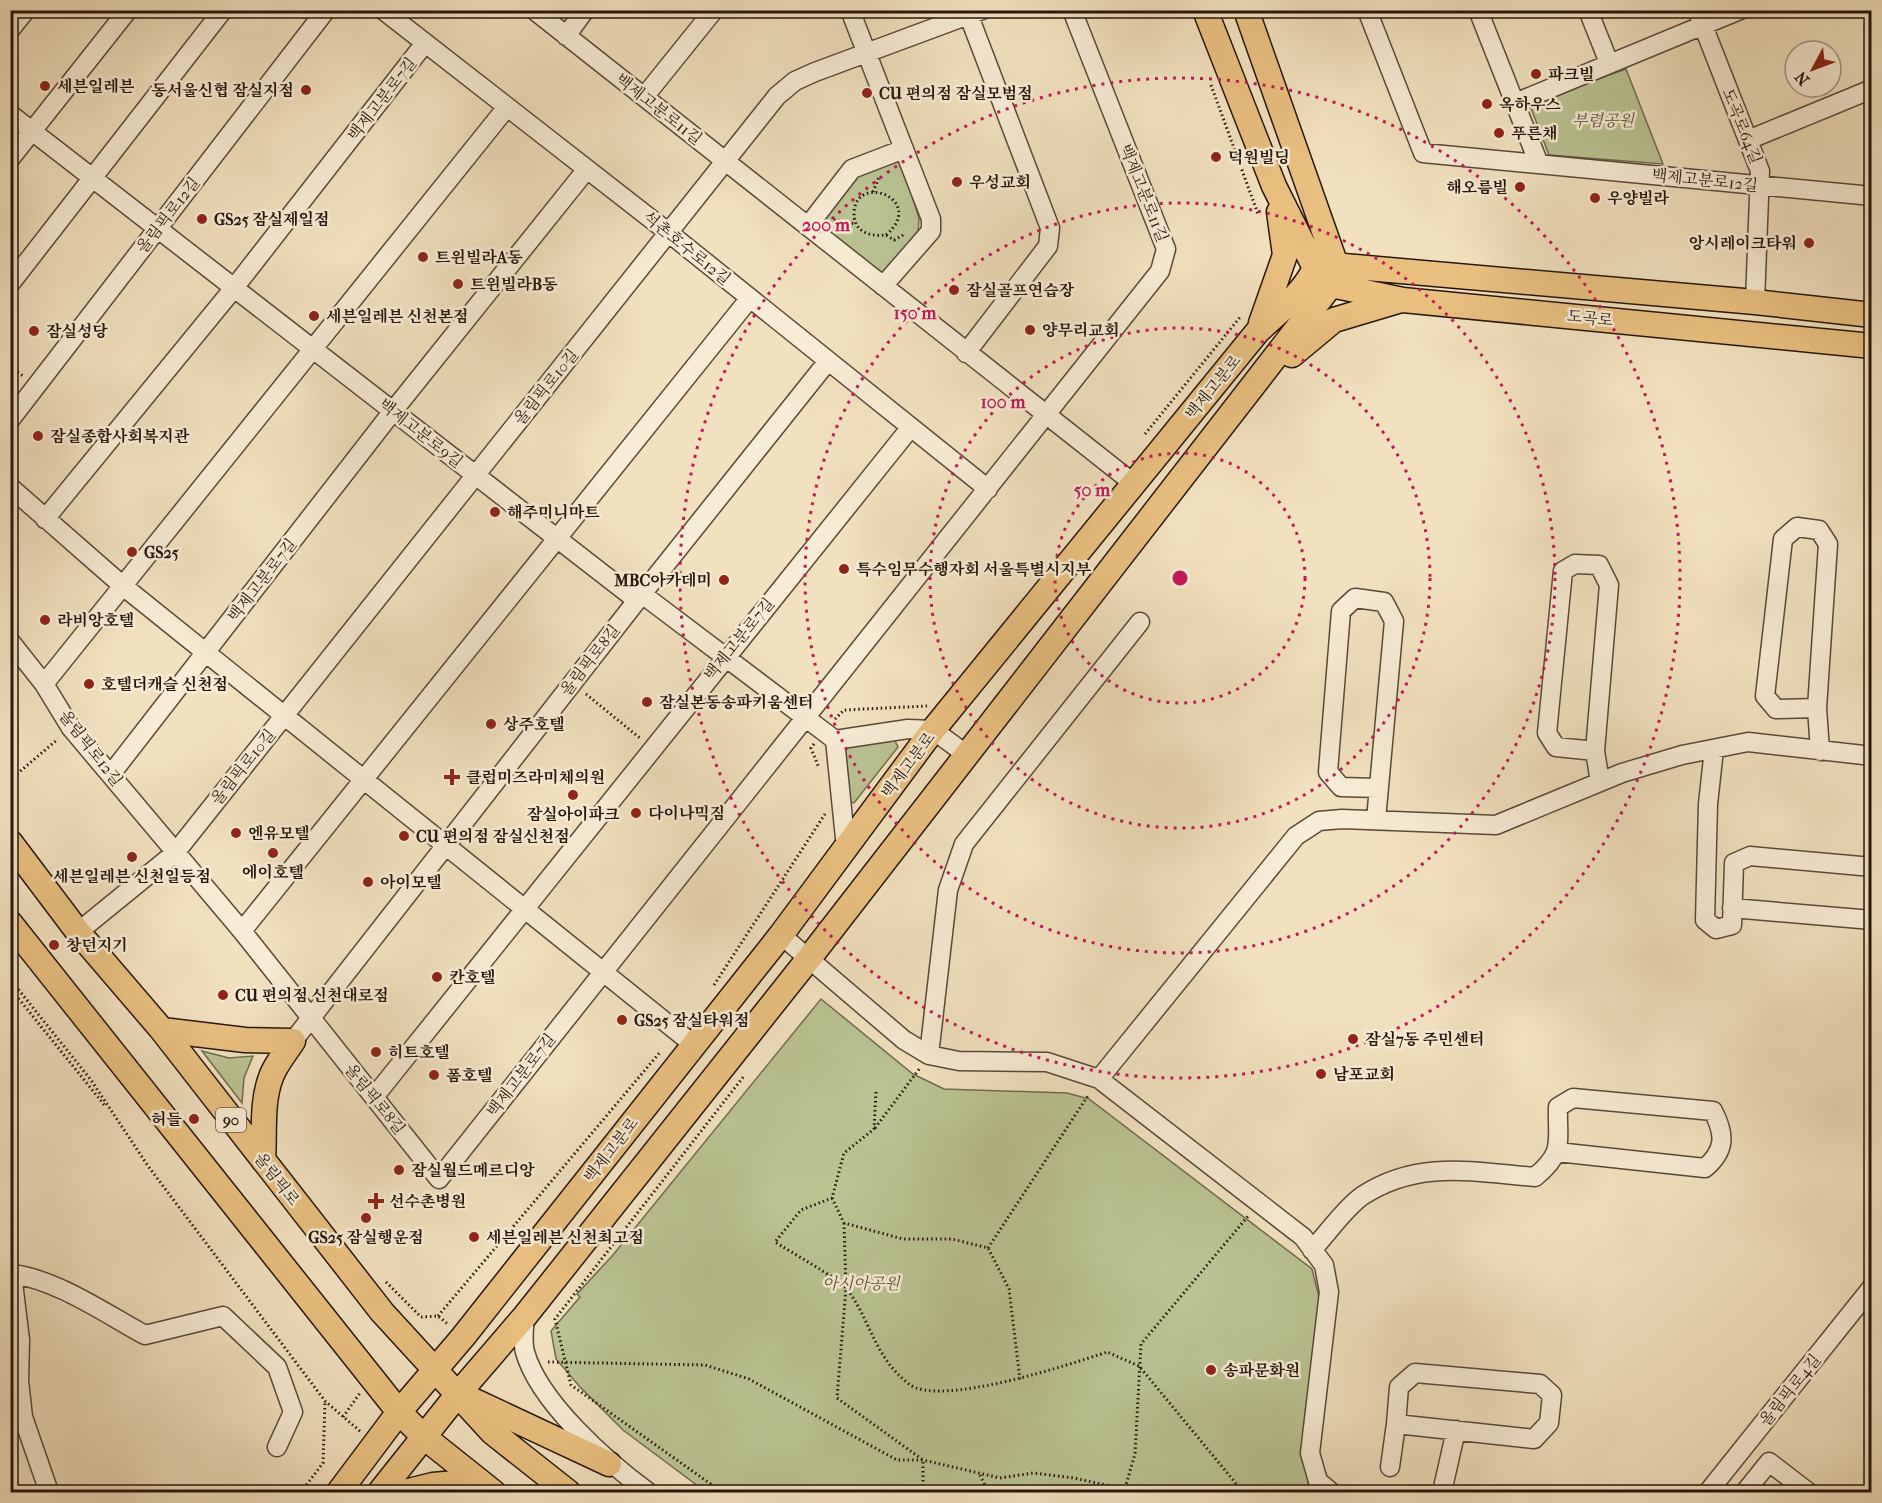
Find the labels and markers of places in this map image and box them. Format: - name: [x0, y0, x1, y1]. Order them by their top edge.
- place label: 파크빌: [1548, 65, 1594, 84]
- marker: 파크빌: [1529, 67, 1543, 81]
- place label: 세븐일레븐: [57, 77, 135, 96]
- marker: 세븐일레븐: [38, 79, 52, 93]
- place label: 동서울신협 잠실지점: [151, 81, 294, 100]
- marker: 동서울신협 잠실지점: [299, 83, 313, 97]
- place label: CU 편의점 잠실모범점: [879, 84, 1033, 103]
- marker: CU 편의점 잠실모범점: [860, 86, 874, 100]
- place label: 옥하우스: [1499, 95, 1561, 114]
- marker: 옥하우스: [1480, 97, 1494, 111]
- place label: 푸른채: [1511, 124, 1557, 143]
- marker: 푸른채: [1492, 126, 1506, 140]
- place label: 덕원빌딩: [1228, 148, 1290, 167]
- marker: 덕원빌딩: [1209, 150, 1223, 164]
- place label: 우성교회: [969, 173, 1031, 192]
- marker: 우성교회: [950, 175, 964, 189]
- place label: 해오름빌: [1446, 178, 1508, 197]
- marker: 해오름빌: [1513, 180, 1527, 194]
- place label: 우양빌라: [1607, 189, 1669, 208]
- marker: 우양빌라: [1588, 191, 1602, 205]
- place label: GS25 잠실제일점: [214, 210, 329, 229]
- marker: GS25 잠실제일점: [195, 212, 209, 226]
- place label: 앙시레이크타워: [1689, 234, 1797, 253]
- marker: 앙시레이크타워: [1802, 236, 1816, 250]
- place label: 트윈빌라A동: [435, 248, 523, 267]
- marker: 트윈빌라A동: [416, 250, 430, 264]
- place label: 트윈빌라B동: [470, 275, 558, 294]
- marker: 트윈빌라B동: [451, 277, 465, 291]
- place label: 잠실골프연습장: [966, 281, 1075, 300]
- marker: 잠실골프연습장: [947, 283, 961, 297]
- place label: 세븐일레븐 신천본점: [326, 307, 469, 326]
- marker: 세븐일레븐 신천본점: [307, 309, 321, 323]
- place label: 양무리교회: [1042, 321, 1119, 340]
- place label: 잠실성당: [46, 322, 108, 341]
- marker: 양무리교회: [1023, 323, 1037, 337]
- marker: 잠실성당: [27, 324, 41, 338]
- place label: 잠실종합사회복지관: [50, 427, 190, 446]
- marker: 잠실종합사회복지관: [31, 429, 45, 443]
- place label: 해주미니마트: [507, 503, 600, 522]
- marker: 해주미니마트: [488, 505, 502, 519]
- place label: GS25: [144, 543, 179, 562]
- marker: GS25: [125, 545, 139, 559]
- place label: 특수임무수행자회 서울특별시지부: [856, 560, 1092, 579]
- marker: 특수임무수행자회 서울특별시지부: [837, 562, 851, 576]
- centre of rings: [1170, 568, 1190, 588]
- place label: MBC아카데미: [613, 571, 712, 590]
- marker: MBC아카데미: [717, 573, 731, 587]
- place label: 라비앙호텔: [57, 611, 134, 630]
- marker: 라비앙호텔: [38, 613, 52, 627]
- place label: 호텔더캐슬 신천점: [101, 675, 228, 694]
- marker: 호텔더캐슬 신천점: [82, 677, 96, 691]
- place label: 잠실본동송파키움센터: [659, 693, 814, 712]
- marker: 잠실본동송파키움센터: [640, 695, 654, 709]
- place label: 상주호텔: [503, 715, 565, 734]
- marker: 상주호텔: [484, 717, 498, 731]
- marker: 클럽미즈라미체의원: [443, 768, 461, 786]
- place label: 클럽미즈라미체의원: [466, 768, 605, 787]
- marker: 잠실아이파크: [566, 788, 580, 802]
- place label: 다이나믹짐: [648, 804, 725, 823]
- place label: 잠실아이파크: [527, 805, 620, 824]
- marker: 다이나믹짐: [629, 806, 643, 820]
- place label: 엔유모텔: [248, 824, 310, 843]
- marker: 엔유모텔: [229, 826, 243, 840]
- place label: CU 편의점 잠실신천점: [416, 827, 570, 846]
- marker: CU 편의점 잠실신천점: [397, 829, 411, 843]
- marker: 에이호텔: [266, 846, 280, 860]
- marker: 세븐일레븐 신천일등점: [125, 850, 139, 864]
- place label: 에이호텔: [242, 863, 304, 882]
- place label: 세븐일레븐 신천일등점: [53, 867, 211, 886]
- place label: 아이모텔: [380, 873, 442, 892]
- marker: 아이모텔: [361, 875, 375, 889]
- place label: 창던지기: [66, 936, 128, 955]
- marker: 창던지기: [47, 938, 61, 952]
- place label: 칸호텔: [449, 968, 495, 987]
- marker: 칸호텔: [430, 970, 444, 984]
- place label: CU 편의점 신천대로점: [235, 986, 389, 1005]
- marker: CU 편의점 신천대로점: [216, 988, 230, 1002]
- place label: GS25 잠실타워점: [634, 1011, 749, 1030]
- marker: GS25 잠실타워점: [615, 1013, 629, 1027]
- place label: 잠실7동 주민센터: [1365, 1030, 1484, 1049]
- marker: 잠실7동 주민센터: [1346, 1032, 1360, 1046]
- place label: 히트호텔: [388, 1043, 450, 1062]
- marker: 히트호텔: [369, 1045, 383, 1059]
- place label: 남포교회: [1333, 1065, 1395, 1084]
- place label: 폼호텔: [446, 1066, 492, 1085]
- marker: 남포교회: [1314, 1067, 1328, 1081]
- marker: 폼호텔: [427, 1068, 441, 1082]
- place label: 허들: [151, 1110, 183, 1129]
- marker: 허들: [187, 1112, 201, 1126]
- place label: 잠실월드메르디앙: [411, 1161, 535, 1180]
- marker: 잠실월드메르디앙: [392, 1163, 406, 1177]
- marker: 선수촌병원: [367, 1192, 385, 1210]
- place label: 선수촌병원: [389, 1192, 466, 1211]
- marker: GS25 잠실행운점: [359, 1211, 373, 1225]
- place label: GS25 잠실행운점: [308, 1228, 424, 1247]
- place label: 세븐일레븐 신천최고점: [486, 1228, 644, 1247]
- marker: 세븐일레븐 신천최고점: [467, 1230, 481, 1244]
- place label: 송파문화원: [1223, 1361, 1300, 1380]
- marker: 송파문화원: [1204, 1363, 1218, 1377]

